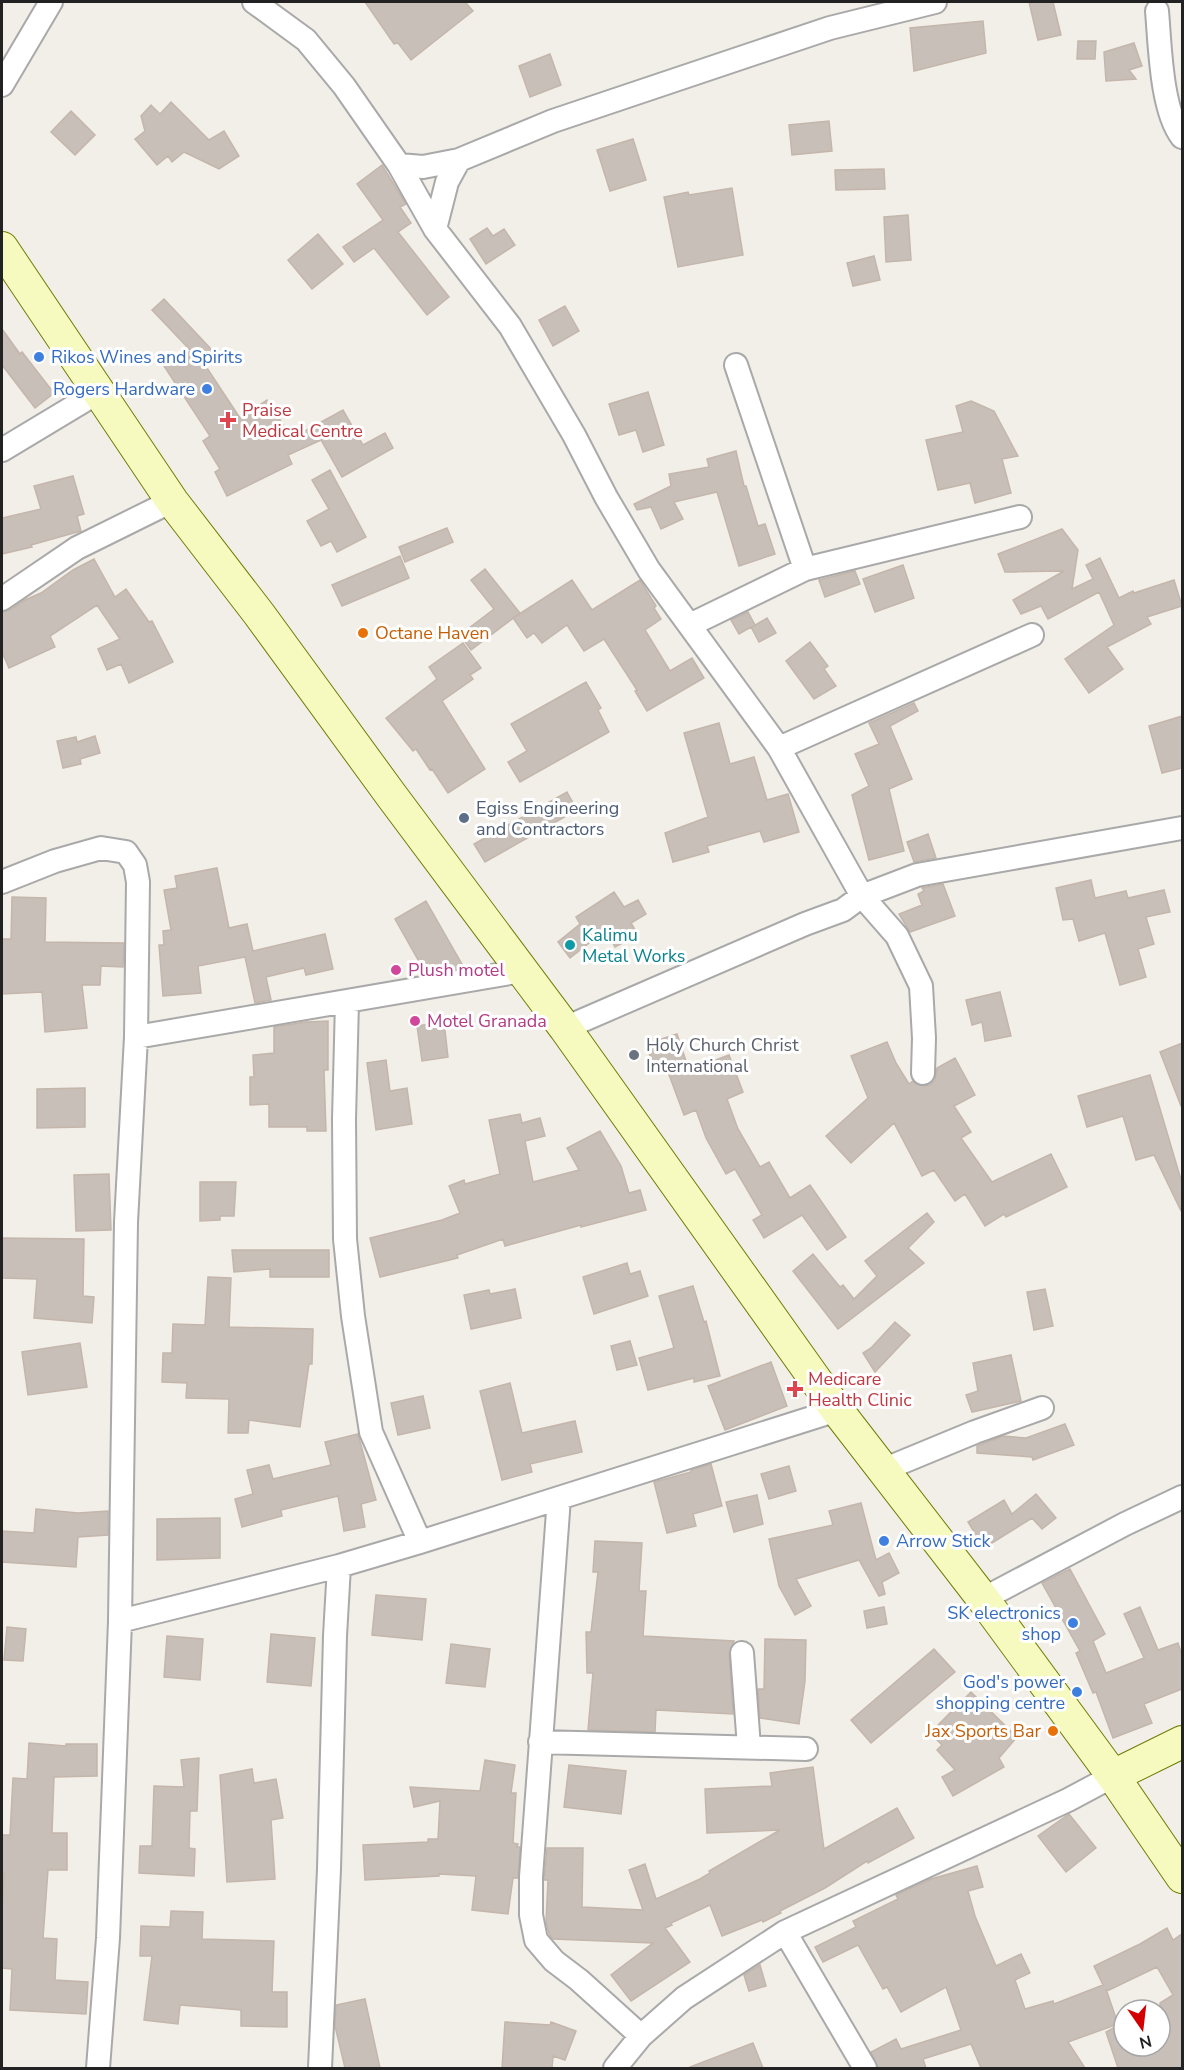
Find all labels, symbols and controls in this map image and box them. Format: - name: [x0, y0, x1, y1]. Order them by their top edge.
- place label: Rikos Wines and Spirits: [51, 345, 243, 369]
- marker: Rikos Wines and Spirits: [32, 350, 46, 364]
- place label: Rogers Hardware: [53, 377, 195, 401]
- marker: Rogers Hardware: [200, 382, 214, 396]
- place label: Praise Medical Centre: [242, 398, 363, 443]
- marker: Praise Medical Centre: [219, 411, 237, 429]
- place label: Octane Haven: [375, 621, 490, 645]
- marker: Octane Haven: [356, 626, 370, 640]
- place label: Egiss Engineering and Contractors: [476, 796, 619, 841]
- marker: Egiss Engineering and Contractors: [457, 811, 471, 825]
- place label: Kalimu Metal Works: [582, 923, 685, 968]
- marker: Kalimu Metal Works: [563, 938, 577, 952]
- place label: Plush motel: [408, 958, 505, 982]
- marker: Plush motel: [389, 963, 403, 977]
- place label: Motel Granada: [427, 1009, 547, 1033]
- marker: Motel Granada: [408, 1014, 422, 1028]
- place label: Holy Church Christ International: [646, 1033, 799, 1078]
- marker: Holy Church Christ International: [627, 1048, 641, 1062]
- place label: Medicare Health Clinic: [808, 1367, 912, 1412]
- marker: Medicare Health Clinic: [786, 1380, 804, 1398]
- place label: Arrow Stick: [896, 1529, 991, 1553]
- marker: Arrow Stick: [877, 1534, 891, 1548]
- place label: SK electronics shop: [947, 1601, 1061, 1646]
- marker: SK electronics shop: [1066, 1616, 1080, 1630]
- place label: God's power shopping centre: [935, 1670, 1066, 1715]
- marker: God's power shopping centre: [1070, 1685, 1084, 1699]
- place label: Jax Sports Bar: [924, 1719, 1042, 1743]
- marker: Jax Sports Bar: [1046, 1724, 1060, 1738]
- north arrow: [1112, 1998, 1172, 2058]
- text: N: [1137, 2029, 1154, 2054]

